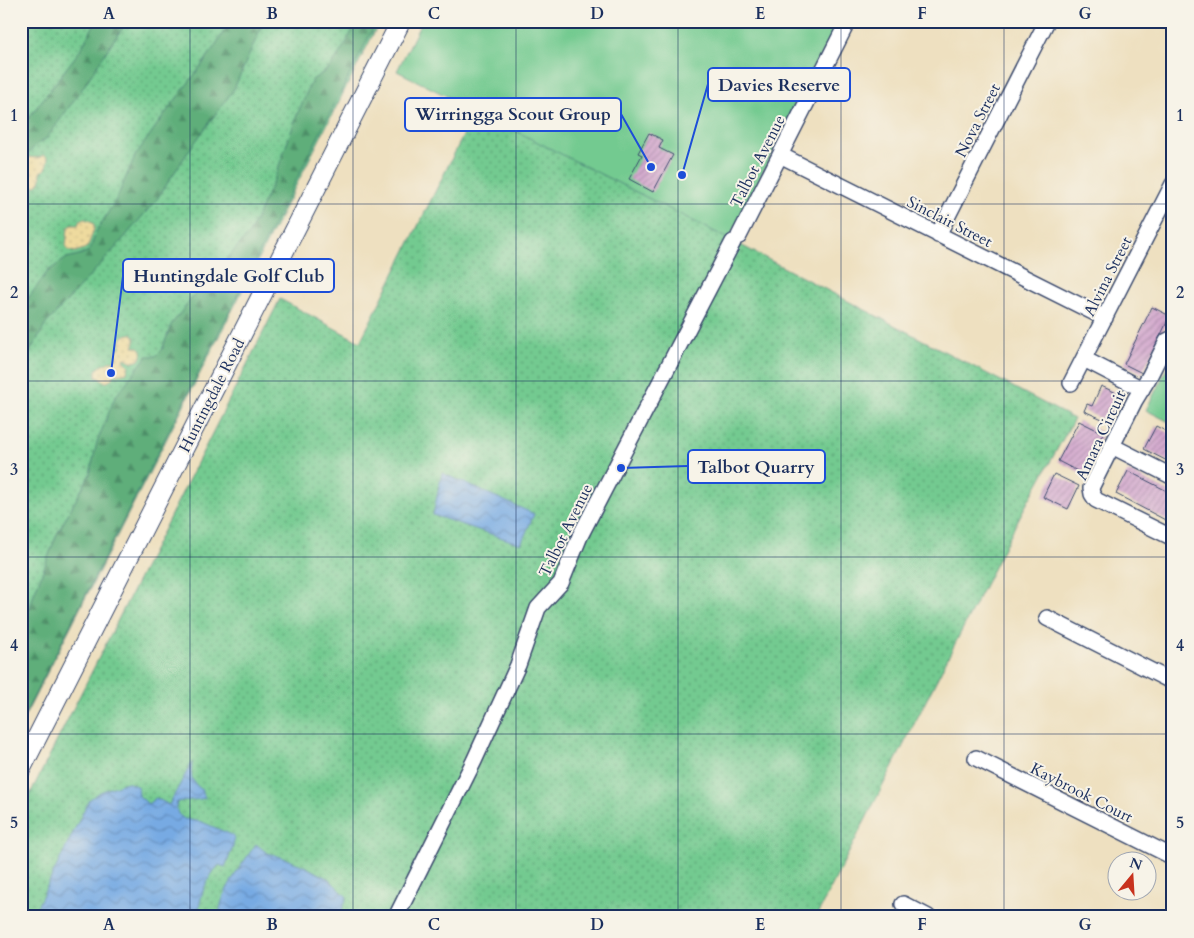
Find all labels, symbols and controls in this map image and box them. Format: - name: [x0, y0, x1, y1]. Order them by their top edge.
- text: A: [103, 3, 115, 25]
- text: B: [266, 3, 278, 25]
- text: C: [428, 3, 440, 25]
- text: D: [590, 3, 604, 25]
- text: E: [755, 3, 765, 25]
- text: F: [917, 3, 927, 25]
- text: G: [1078, 3, 1092, 25]
- callout: Davies Reserve: [708, 68, 850, 101]
- text: Davies Reserve: [718, 73, 840, 98]
- street label: Nova Street: [950, 80, 1006, 161]
- callout: Wirringga Scout Group: [405, 98, 621, 131]
- text: Wirringga Scout Group: [414, 102, 611, 127]
- text: 1: [10, 105, 18, 127]
- text: 1: [1176, 105, 1184, 127]
- street label: Talbot Avenue: [725, 111, 791, 212]
- street label: Sinclair Street: [903, 191, 996, 253]
- street label: Alvina Street: [1078, 233, 1137, 320]
- callout: Huntingdale Golf Club: [123, 259, 334, 292]
- text: Huntingdale Golf Club: [133, 264, 325, 289]
- text: 2: [10, 282, 18, 304]
- text: 2: [1176, 282, 1184, 304]
- street label: Huntingdale Road: [174, 334, 250, 456]
- street label: Amara Circuit: [1070, 387, 1131, 484]
- callout: Talbot Quarry: [688, 450, 825, 483]
- text: Talbot Quarry: [697, 455, 816, 480]
- text: 3: [10, 459, 18, 481]
- text: 3: [1176, 459, 1184, 481]
- street label: Talbot Avenue: [534, 480, 598, 581]
- text: 4: [10, 635, 18, 657]
- text: 4: [1176, 635, 1184, 657]
- street label: Kaybrook Court: [1026, 758, 1137, 828]
- text: 5: [10, 812, 18, 834]
- text: 5: [1176, 812, 1184, 834]
- north arrow: [1106, 850, 1156, 900]
- text: N: [1127, 853, 1145, 875]
- text: A: [103, 914, 115, 936]
- text: B: [266, 914, 278, 936]
- text: C: [428, 914, 440, 936]
- text: D: [590, 914, 604, 936]
- text: E: [755, 914, 765, 936]
- text: F: [917, 914, 927, 936]
- text: G: [1078, 914, 1092, 936]

